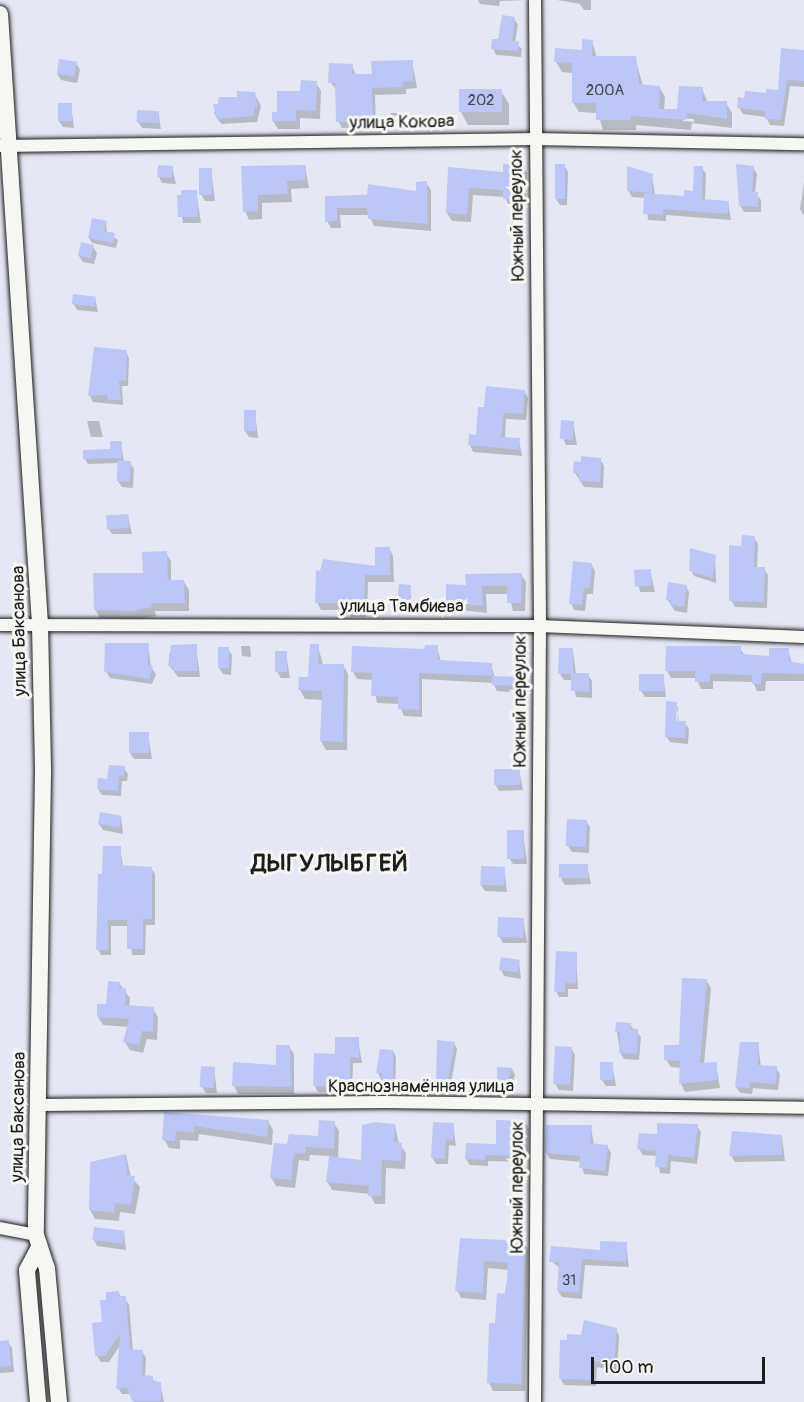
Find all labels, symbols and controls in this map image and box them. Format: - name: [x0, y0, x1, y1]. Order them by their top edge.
- house number: 200А: [586, 82, 624, 100]
- house number: 202: [467, 92, 495, 110]
- street label: улица Кокова: [349, 111, 455, 135]
- street label: Южный переулок: [506, 149, 530, 281]
- street label: улица Баксанова: [8, 566, 32, 696]
- street label: улица Тамбиева: [340, 596, 464, 618]
- street label: Южный переулок: [510, 635, 532, 767]
- district label: ДЫГУЛЫБГЕЙ: [251, 850, 409, 878]
- street label: улица Баксанова: [7, 1052, 31, 1182]
- street label: Краснознамённая улица: [328, 1076, 514, 1098]
- street label: Южный переулок: [507, 1121, 529, 1253]
- house number: 31: [562, 1272, 576, 1290]
- scale bar: [594, 1345, 768, 1383]
- text: 100 m: [602, 1356, 654, 1379]

